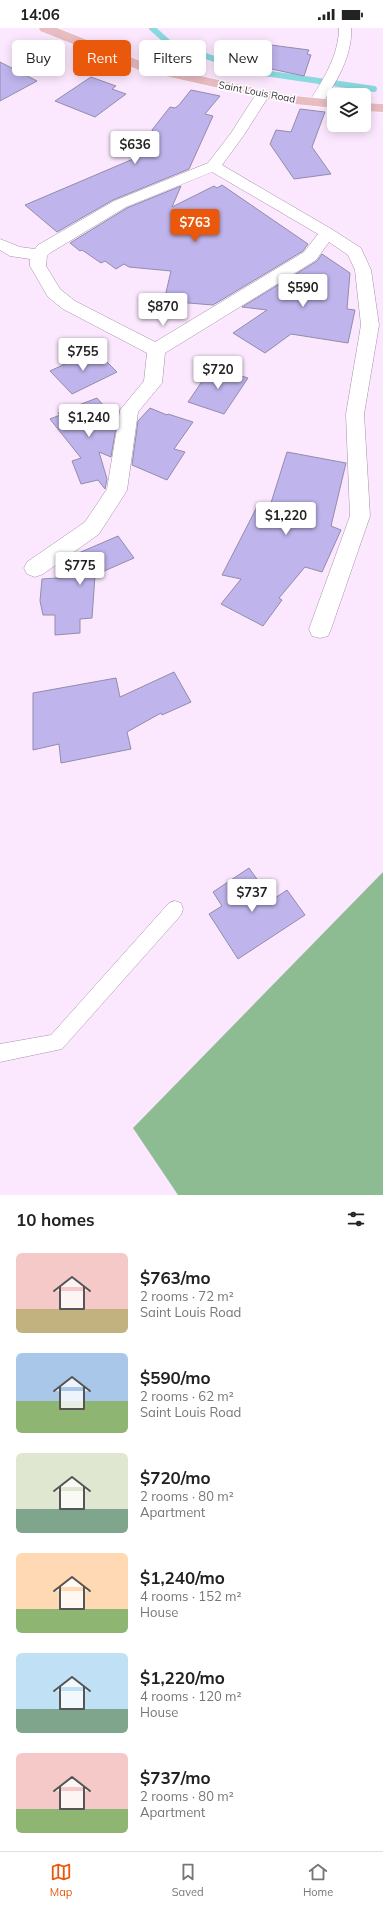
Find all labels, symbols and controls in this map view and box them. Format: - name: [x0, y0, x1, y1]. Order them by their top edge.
- text: 14:06: [20, 5, 60, 24]
- chip: Buy: [12, 40, 65, 76]
- chip: Rent: [73, 40, 131, 76]
- chip: Filters: [139, 40, 206, 76]
- chip: New: [214, 40, 272, 76]
- street label: Saint Louis Road: [218, 78, 296, 106]
- map controls: [327, 88, 371, 132]
- button: layers: [327, 88, 371, 132]
- pin: $636: [111, 131, 159, 165]
- text: $636: [119, 136, 151, 152]
- pin: $763: [171, 209, 219, 243]
- text: $763: [179, 214, 211, 230]
- pin: $590: [279, 274, 327, 308]
- text: $590: [287, 279, 319, 295]
- pin: $870: [139, 293, 187, 327]
- text: $870: [147, 298, 179, 314]
- pin: $755: [59, 338, 107, 372]
- text: $755: [67, 343, 99, 359]
- pin: $720: [194, 356, 242, 390]
- text: $720: [202, 361, 234, 377]
- pin: $1,240: [56, 404, 122, 438]
- text: $1,240: [68, 409, 110, 425]
- pin: $1,220: [253, 502, 319, 536]
- text: $1,220: [265, 507, 307, 523]
- pin: $775: [56, 552, 104, 586]
- text: $775: [64, 557, 96, 573]
- pin: $737: [228, 879, 276, 913]
- text: $737: [236, 884, 268, 900]
- icon: filters: [345, 1208, 367, 1230]
- text: 10 homes: [16, 1209, 95, 1230]
- text: $763/mo: [140, 1267, 211, 1288]
- icon: home: [48, 1269, 96, 1317]
- text: 2 rooms · 72 m²: [140, 1288, 234, 1304]
- text: Saint Louis Road: [140, 1304, 241, 1320]
- text: $590/mo: [140, 1367, 211, 1388]
- icon: home: [48, 1369, 96, 1417]
- text: 2 rooms · 62 m²: [140, 1388, 234, 1404]
- text: Saint Louis Road: [140, 1404, 241, 1420]
- text: $720/mo: [140, 1467, 211, 1488]
- icon: home: [48, 1469, 96, 1517]
- text: 2 rooms · 80 m²: [140, 1488, 234, 1504]
- text: Apartment: [140, 1504, 205, 1520]
- text: $1,240/mo: [140, 1567, 225, 1588]
- icon: home: [48, 1569, 96, 1617]
- text: 4 rooms · 152 m²: [140, 1588, 241, 1604]
- text: House: [140, 1604, 178, 1620]
- text: $1,220/mo: [140, 1667, 225, 1688]
- icon: home: [48, 1669, 96, 1717]
- text: 4 rooms · 120 m²: [140, 1688, 241, 1704]
- text: House: [140, 1704, 178, 1720]
- text: $737/mo: [140, 1767, 211, 1788]
- icon: home: [48, 1769, 96, 1817]
- text: 2 rooms · 80 m²: [140, 1788, 234, 1804]
- text: Apartment: [140, 1804, 205, 1820]
- tab: Map: [50, 1861, 72, 1899]
- tab: Saved: [172, 1861, 204, 1899]
- tab: Home: [303, 1861, 333, 1899]

